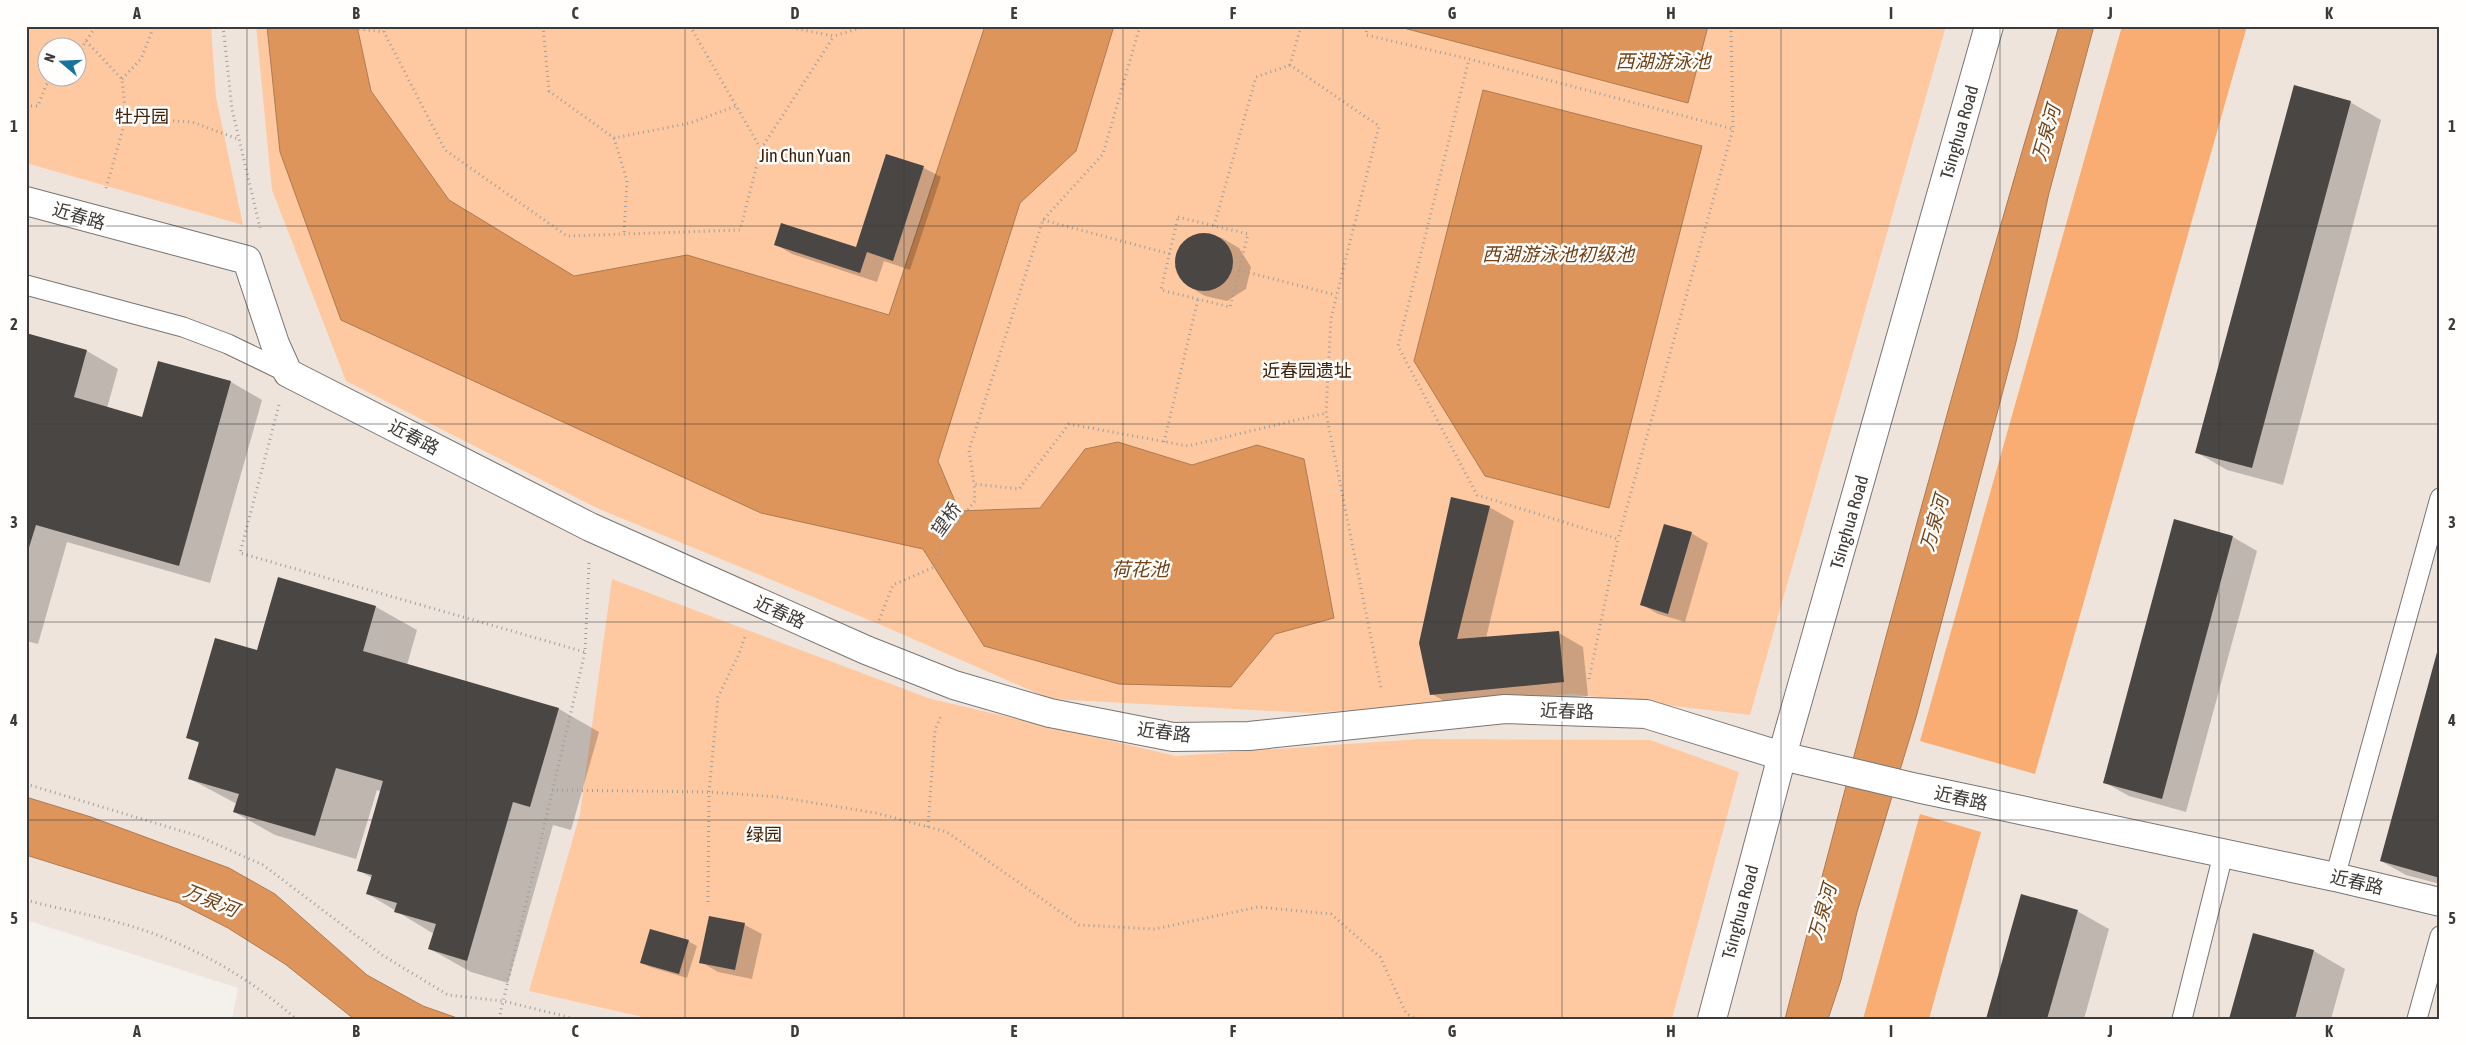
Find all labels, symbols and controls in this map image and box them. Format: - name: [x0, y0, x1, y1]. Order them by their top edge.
- text: A: [132, 4, 141, 22]
- text: B: [352, 4, 360, 22]
- text: C: [571, 4, 579, 22]
- text: D: [791, 4, 800, 22]
- text: E: [1011, 4, 1018, 22]
- text: F: [1230, 4, 1237, 22]
- text: G: [1448, 4, 1457, 22]
- text: H: [1666, 4, 1676, 22]
- text: I: [1889, 4, 1893, 22]
- text: J: [2106, 4, 2113, 22]
- text: K: [2325, 4, 2333, 22]
- north arrow: [38, 38, 88, 88]
- water label: 西湖游泳池: [1615, 50, 1712, 72]
- text: N: [41, 51, 59, 64]
- street label: Tsinghua Road: [1936, 83, 1982, 181]
- water label: 万泉河: [2028, 99, 2066, 163]
- park label: 牡丹园: [115, 106, 169, 127]
- text: 1: [10, 117, 18, 135]
- text: 1: [2448, 117, 2456, 135]
- park label: Jin Chun Yuan: [759, 145, 851, 166]
- street label: 近春路: [50, 198, 108, 234]
- water label: 西湖游泳池初级池: [1482, 243, 1636, 265]
- text: 2: [10, 315, 18, 333]
- text: 2: [2448, 315, 2456, 333]
- park label: 近春园遗址: [1262, 360, 1352, 381]
- street label: 近春路: [385, 415, 443, 459]
- street label: Tsinghua Road: [1826, 473, 1872, 571]
- water label: 万泉河: [1916, 489, 1954, 553]
- street label: 望桥: [927, 498, 965, 540]
- text: 3: [10, 513, 18, 531]
- text: 3: [2448, 513, 2456, 531]
- water label: 荷花池: [1111, 558, 1170, 580]
- street label: 近春路: [751, 591, 809, 633]
- street label: 近春路: [1540, 700, 1594, 722]
- text: 4: [9, 711, 18, 729]
- text: 4: [2447, 711, 2456, 729]
- street label: 近春路: [1136, 718, 1192, 746]
- street label: 近春路: [1932, 782, 1990, 814]
- park label: 绿园: [746, 824, 782, 845]
- street label: Tsinghua Road: [1717, 863, 1763, 961]
- street label: 近春路: [2328, 866, 2386, 898]
- water label: 万泉河: [1804, 878, 1842, 942]
- water label: 万泉河: [180, 879, 245, 922]
- text: 5: [10, 909, 18, 927]
- text: 5: [2448, 909, 2456, 927]
- text: A: [132, 1022, 141, 1040]
- text: B: [352, 1022, 360, 1040]
- text: C: [571, 1022, 579, 1040]
- text: D: [791, 1022, 800, 1040]
- text: E: [1011, 1022, 1018, 1040]
- text: F: [1230, 1022, 1237, 1040]
- text: G: [1448, 1022, 1457, 1040]
- text: H: [1666, 1022, 1676, 1040]
- text: I: [1889, 1022, 1893, 1040]
- text: J: [2106, 1022, 2113, 1040]
- text: K: [2325, 1022, 2333, 1040]

